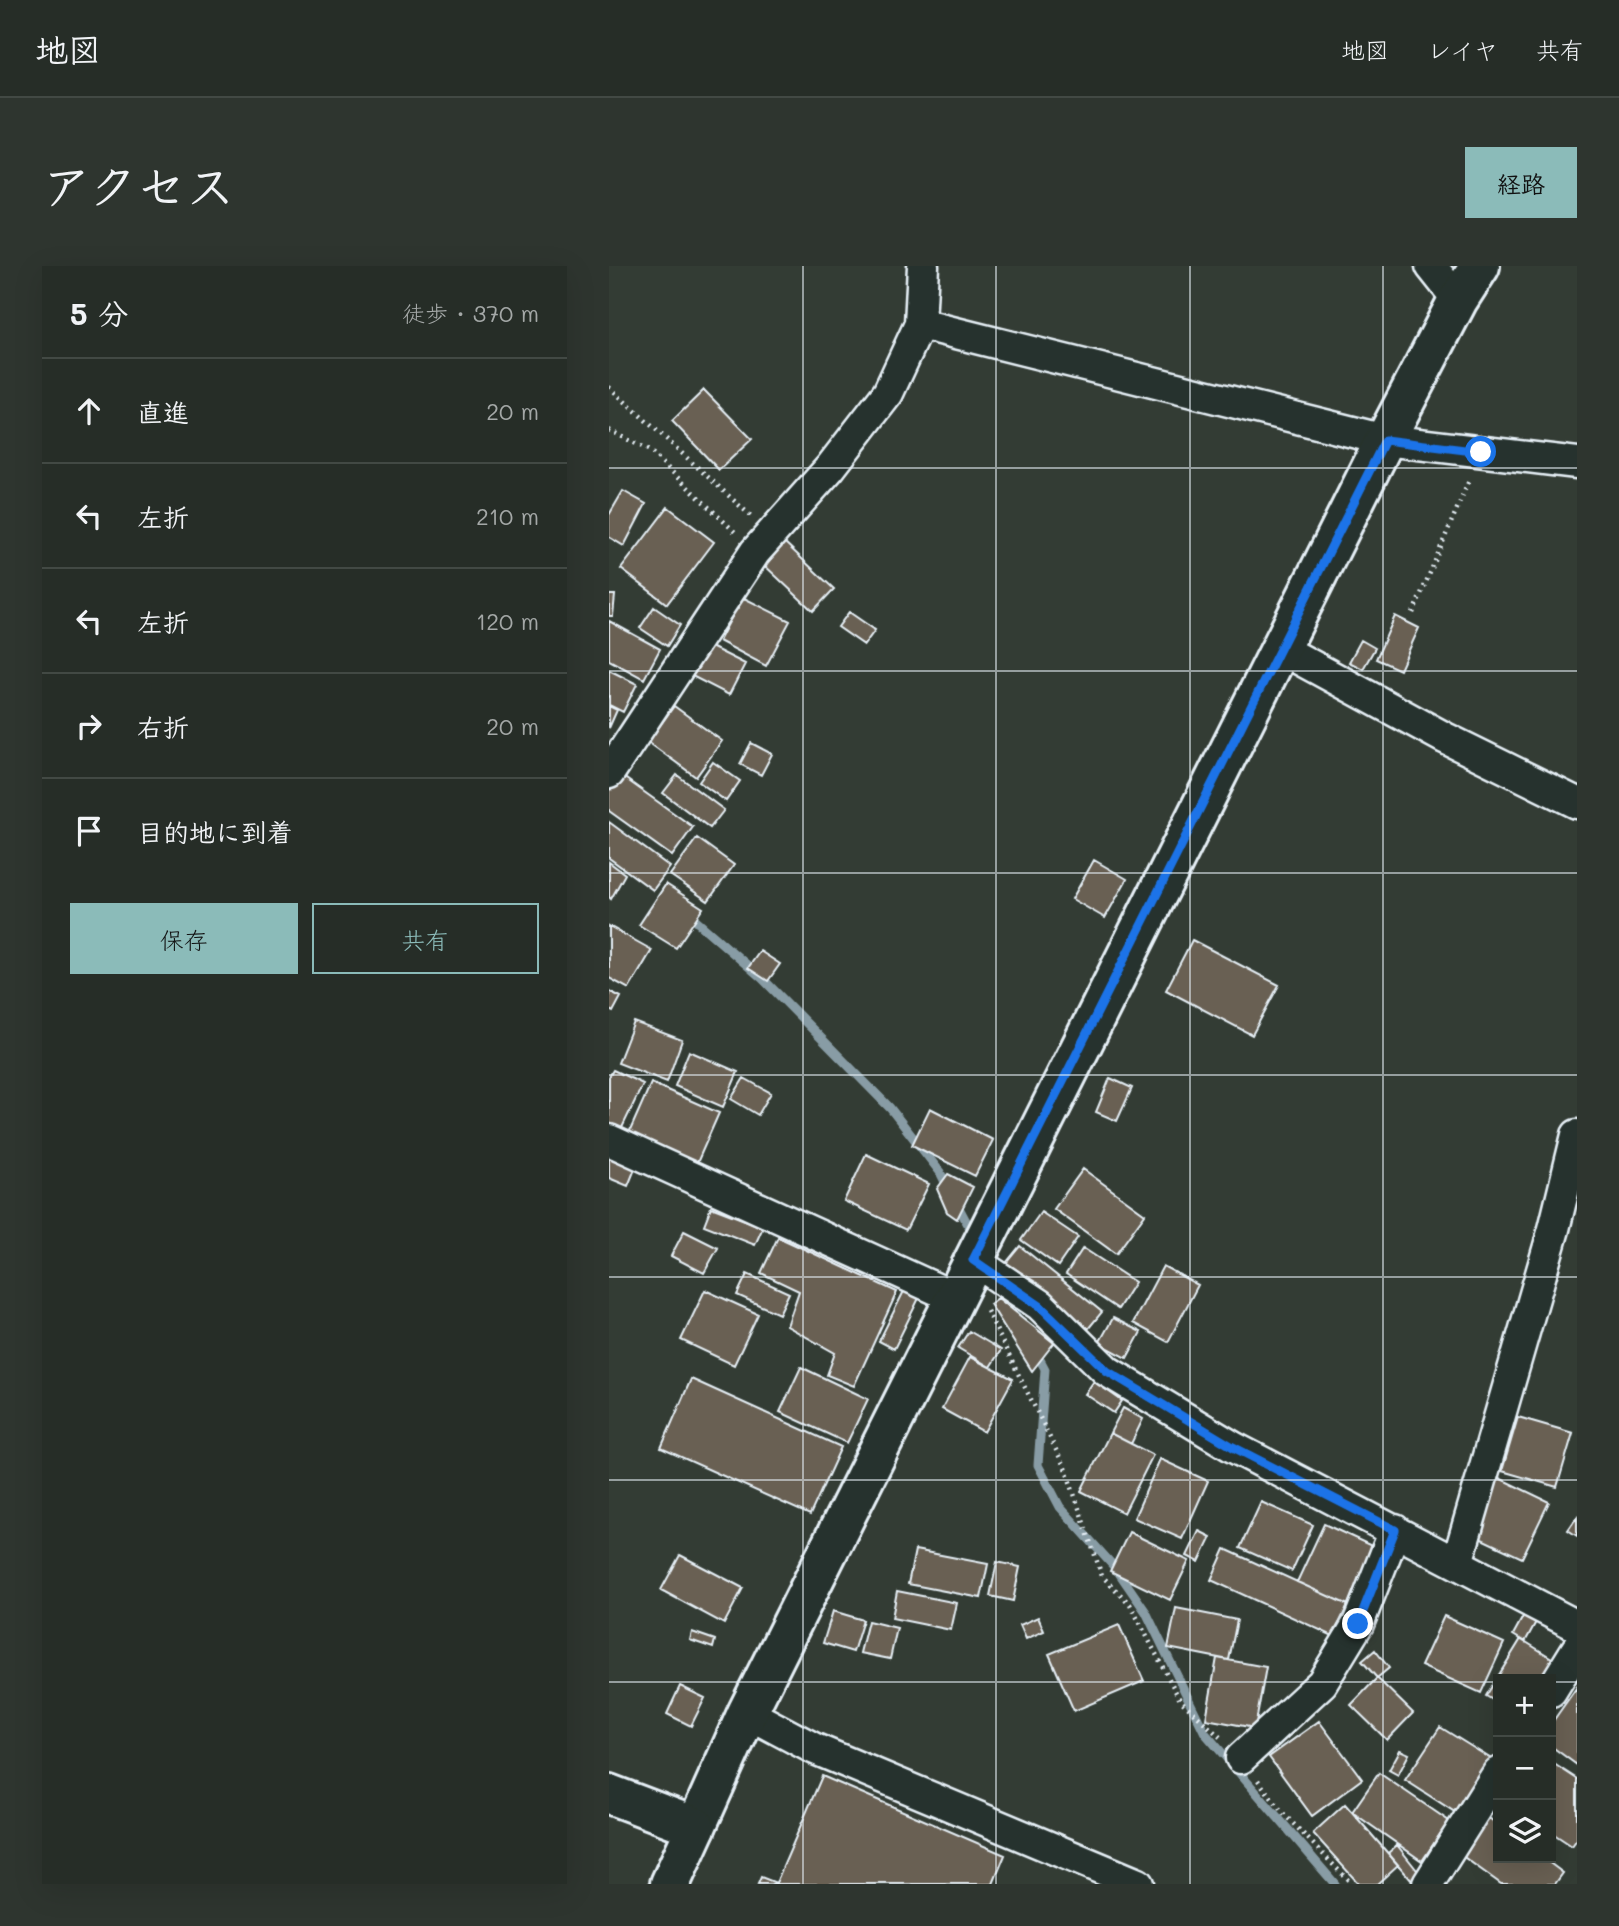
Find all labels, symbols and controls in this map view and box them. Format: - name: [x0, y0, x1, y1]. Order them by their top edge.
- text: 地図: [35, 27, 101, 70]
- text: 地図: [1341, 34, 1389, 65]
- text: レイヤ: [1427, 34, 1498, 65]
- text: 共有: [1536, 34, 1584, 65]
- button: 経路: [1465, 147, 1577, 218]
- text: アクセス: [42, 153, 235, 216]
- text: 5 分: [70, 293, 128, 333]
- text: 徒歩 · 370 m: [402, 298, 539, 328]
- icon: ahead: [70, 392, 108, 430]
- text: 直進: [137, 395, 189, 429]
- text: 20 m: [486, 396, 539, 426]
- route start: [1465, 436, 1496, 467]
- icon: left: [70, 497, 108, 535]
- text: 左折: [137, 500, 189, 534]
- text: 210 m: [476, 501, 539, 531]
- icon: left: [70, 602, 108, 640]
- text: 左折: [137, 605, 189, 639]
- text: 120 m: [476, 606, 539, 636]
- icon: right: [70, 707, 108, 745]
- text: 右折: [137, 710, 189, 744]
- text: 20 m: [486, 711, 539, 741]
- icon: arrive: [70, 812, 108, 850]
- text: 目的地に到着: [137, 815, 293, 849]
- button: 保存: [70, 903, 298, 974]
- button: 共有: [312, 903, 539, 974]
- route end: [1342, 1608, 1373, 1639]
- map controls: [1493, 1674, 1556, 1863]
- button: +: [1493, 1674, 1556, 1737]
- button: −: [1493, 1737, 1556, 1800]
- button: layers: [1493, 1800, 1556, 1863]

